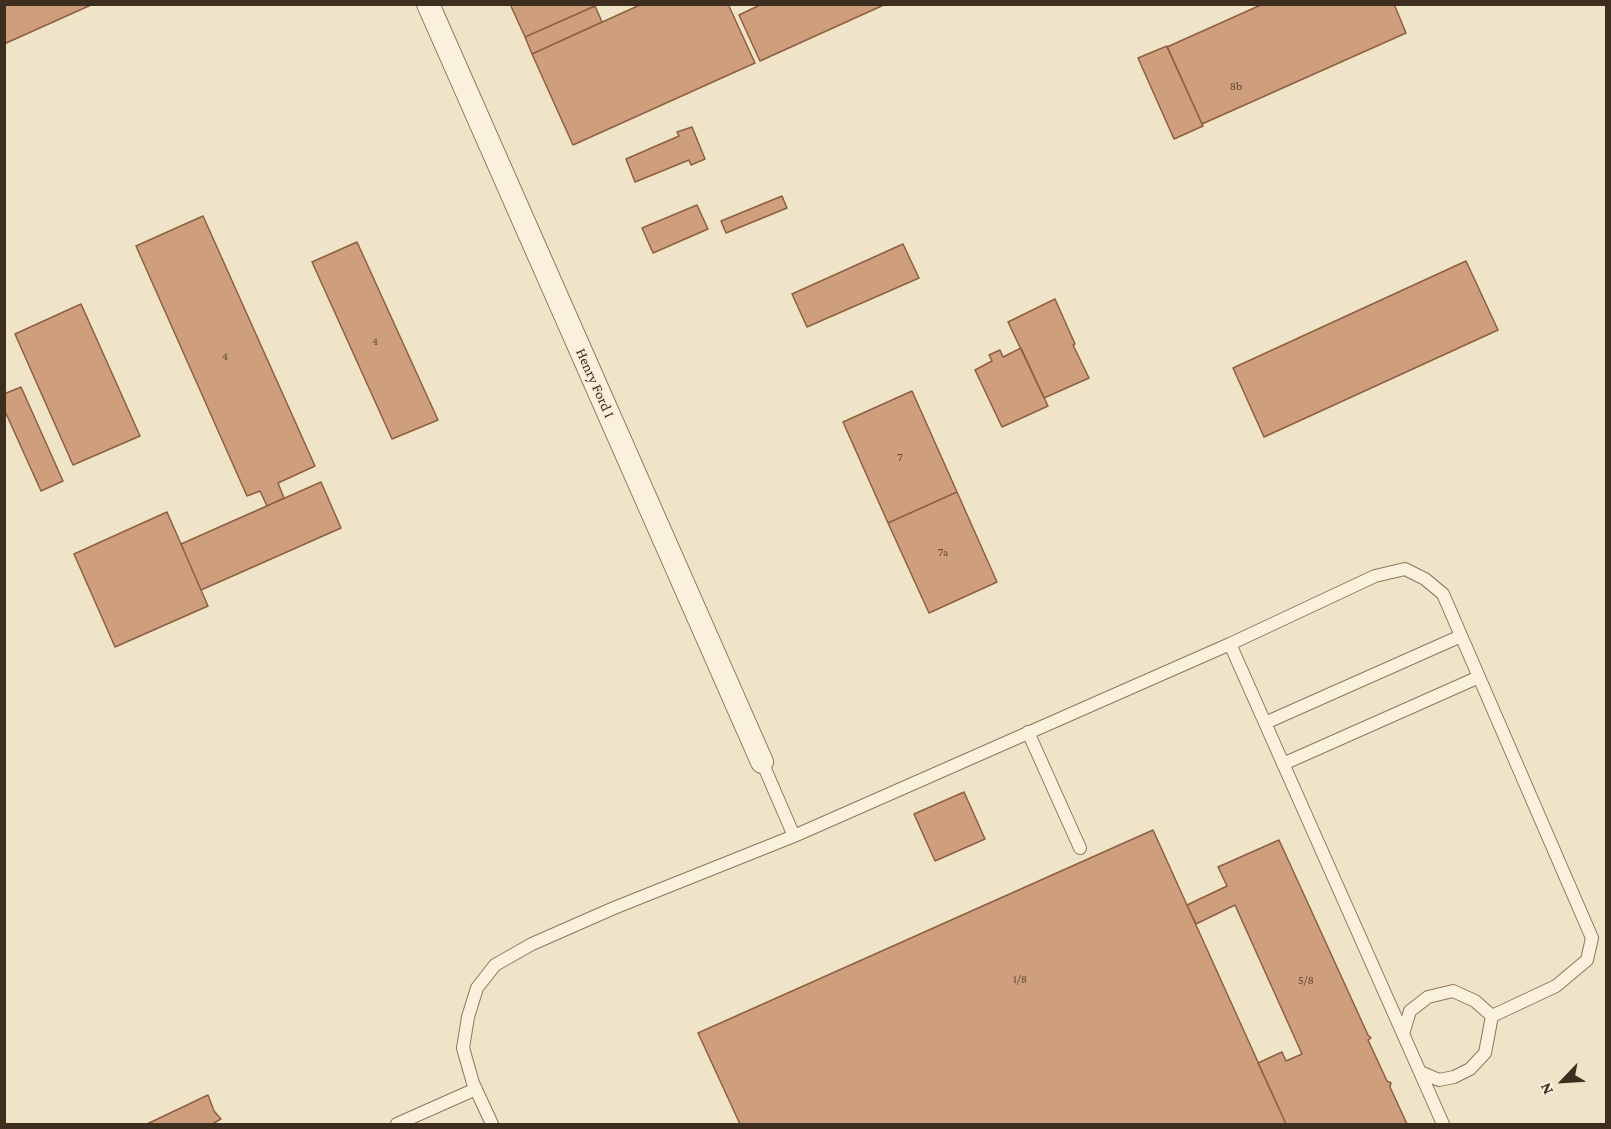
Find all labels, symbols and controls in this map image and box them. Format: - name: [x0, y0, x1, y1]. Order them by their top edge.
- house number: 8b: [1230, 79, 1242, 93]
- house number: 4: [372, 334, 378, 348]
- street label: Henry Ford I: [572, 345, 618, 421]
- house number: 4: [222, 349, 228, 363]
- house number: 7: [897, 450, 903, 464]
- house number: 7a: [938, 545, 948, 559]
- house number: 1/8: [1013, 972, 1027, 986]
- house number: 5/8: [1298, 973, 1314, 987]
- north arrow: [1533, 1051, 1593, 1111]
- text: N: [1536, 1080, 1556, 1097]

